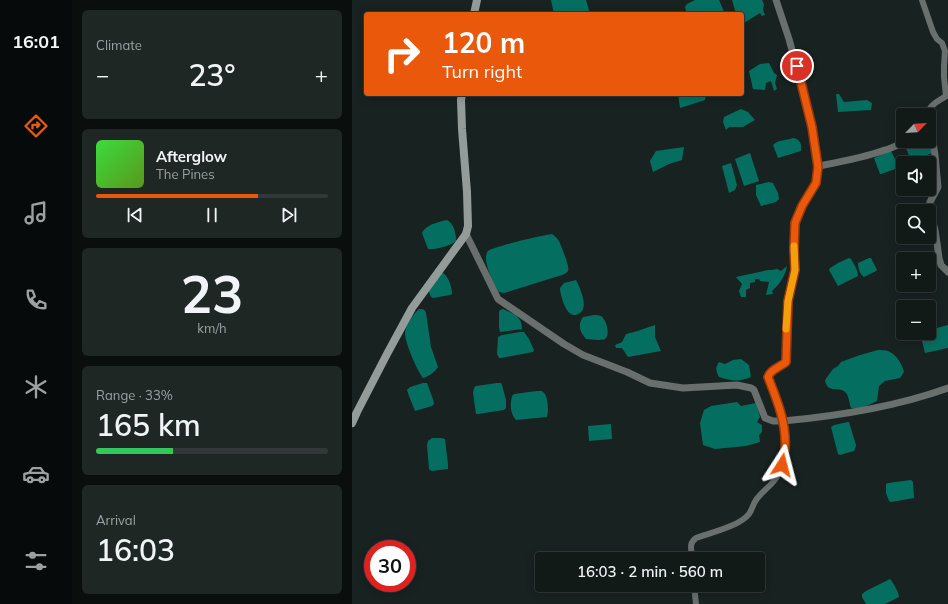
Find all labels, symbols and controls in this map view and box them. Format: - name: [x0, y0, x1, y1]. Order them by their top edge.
- text: 120 m: [442, 25, 525, 60]
- icon: right: [376, 28, 428, 80]
- text: 16:01: [12, 30, 60, 53]
- text: Climate: [96, 37, 142, 53]
- pin: [780, 49, 814, 83]
- icon: arrive: [786, 55, 808, 77]
- text: 23°: [188, 56, 236, 94]
- text: Turn right: [442, 60, 522, 83]
- text: −: [96, 61, 109, 89]
- text: +: [315, 61, 328, 89]
- north arrow: [896, 108, 936, 148]
- map controls: [896, 108, 936, 340]
- icon: directions: [22, 112, 50, 140]
- text: Afterglow: [156, 147, 227, 166]
- button: sound: [896, 156, 936, 196]
- text: The Pines: [156, 166, 215, 182]
- icon: music: [22, 199, 50, 227]
- icon: previous: [124, 204, 146, 226]
- icon: pause: [201, 204, 223, 226]
- icon: next: [278, 204, 300, 226]
- button: search: [896, 204, 936, 244]
- button: +: [896, 252, 936, 292]
- text: 23: [181, 261, 243, 326]
- icon: phone: [22, 286, 50, 314]
- button: −: [896, 300, 936, 340]
- text: km/h: [197, 320, 227, 336]
- icon: climate: [22, 373, 50, 401]
- text: Range · 33%: [96, 387, 173, 403]
- text: 165 km: [96, 406, 201, 444]
- position arrow: [761, 444, 803, 486]
- icon: car: [22, 460, 50, 488]
- text: Arrival: [96, 512, 136, 528]
- text: 16:03: [96, 531, 175, 569]
- speed limit sign: 30: [364, 540, 416, 592]
- icon: filters: [22, 547, 50, 575]
- text: 16:03 · 2 min · 560 m: [577, 562, 723, 581]

